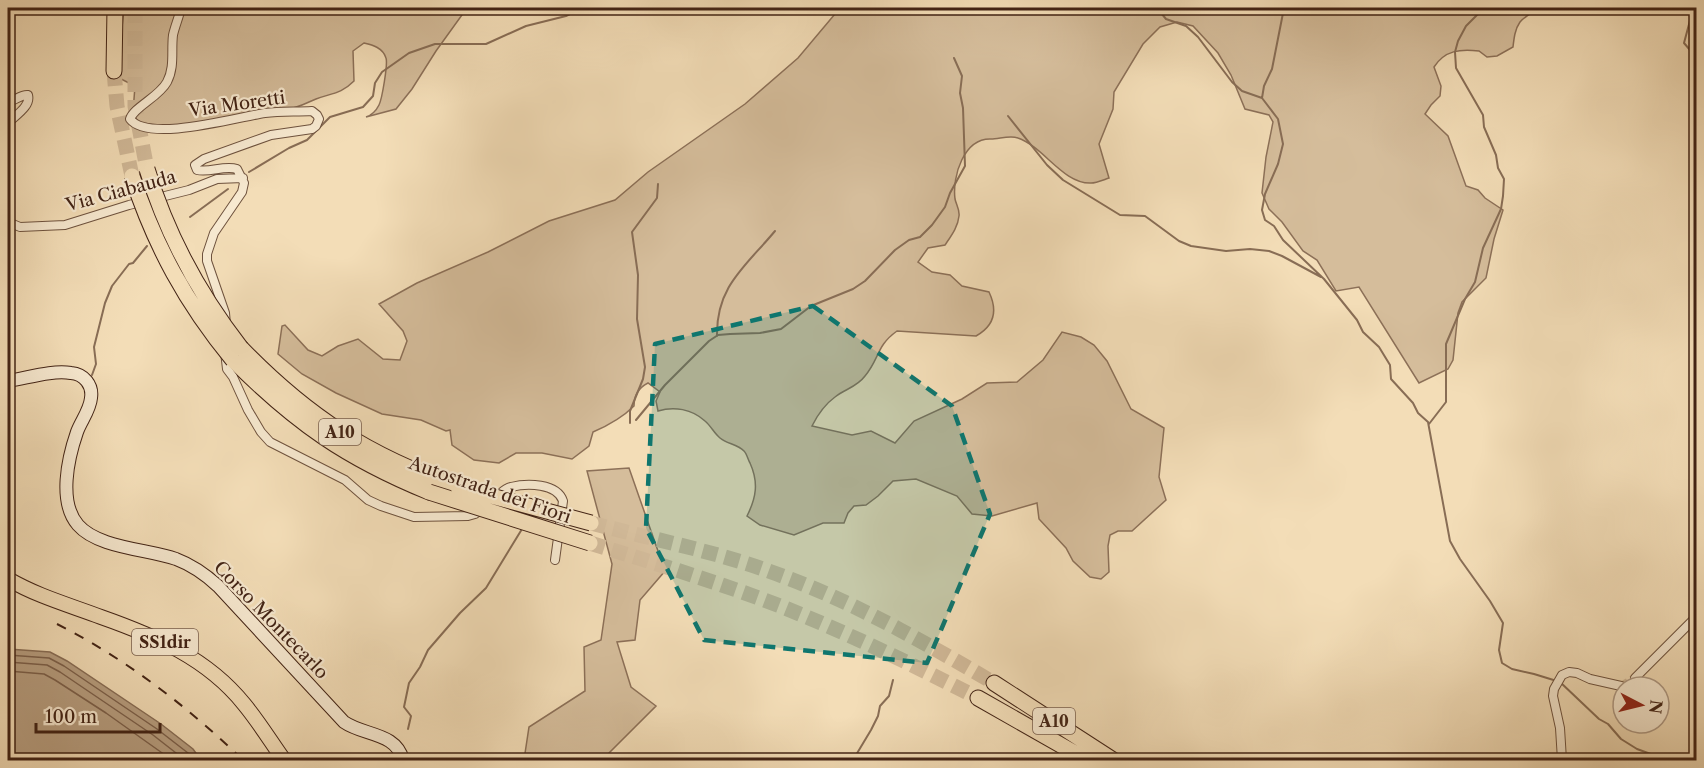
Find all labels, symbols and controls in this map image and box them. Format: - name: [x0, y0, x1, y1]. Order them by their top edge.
- street label: Via Moretti: [186, 86, 287, 122]
- street label: Via Ciabauda: [62, 166, 179, 217]
- road number: A10: [319, 419, 361, 445]
- street label: Autostrada dei Fiori: [405, 452, 575, 528]
- street label: Corso Montecarlo: [209, 556, 333, 684]
- road number: SS1dir: [132, 629, 198, 655]
- north arrow: [1611, 675, 1671, 735]
- scale bar: [36, 696, 160, 734]
- text: N: [1645, 699, 1667, 715]
- text: 100 m: [45, 706, 97, 728]
- road number: A10: [1033, 708, 1075, 734]

